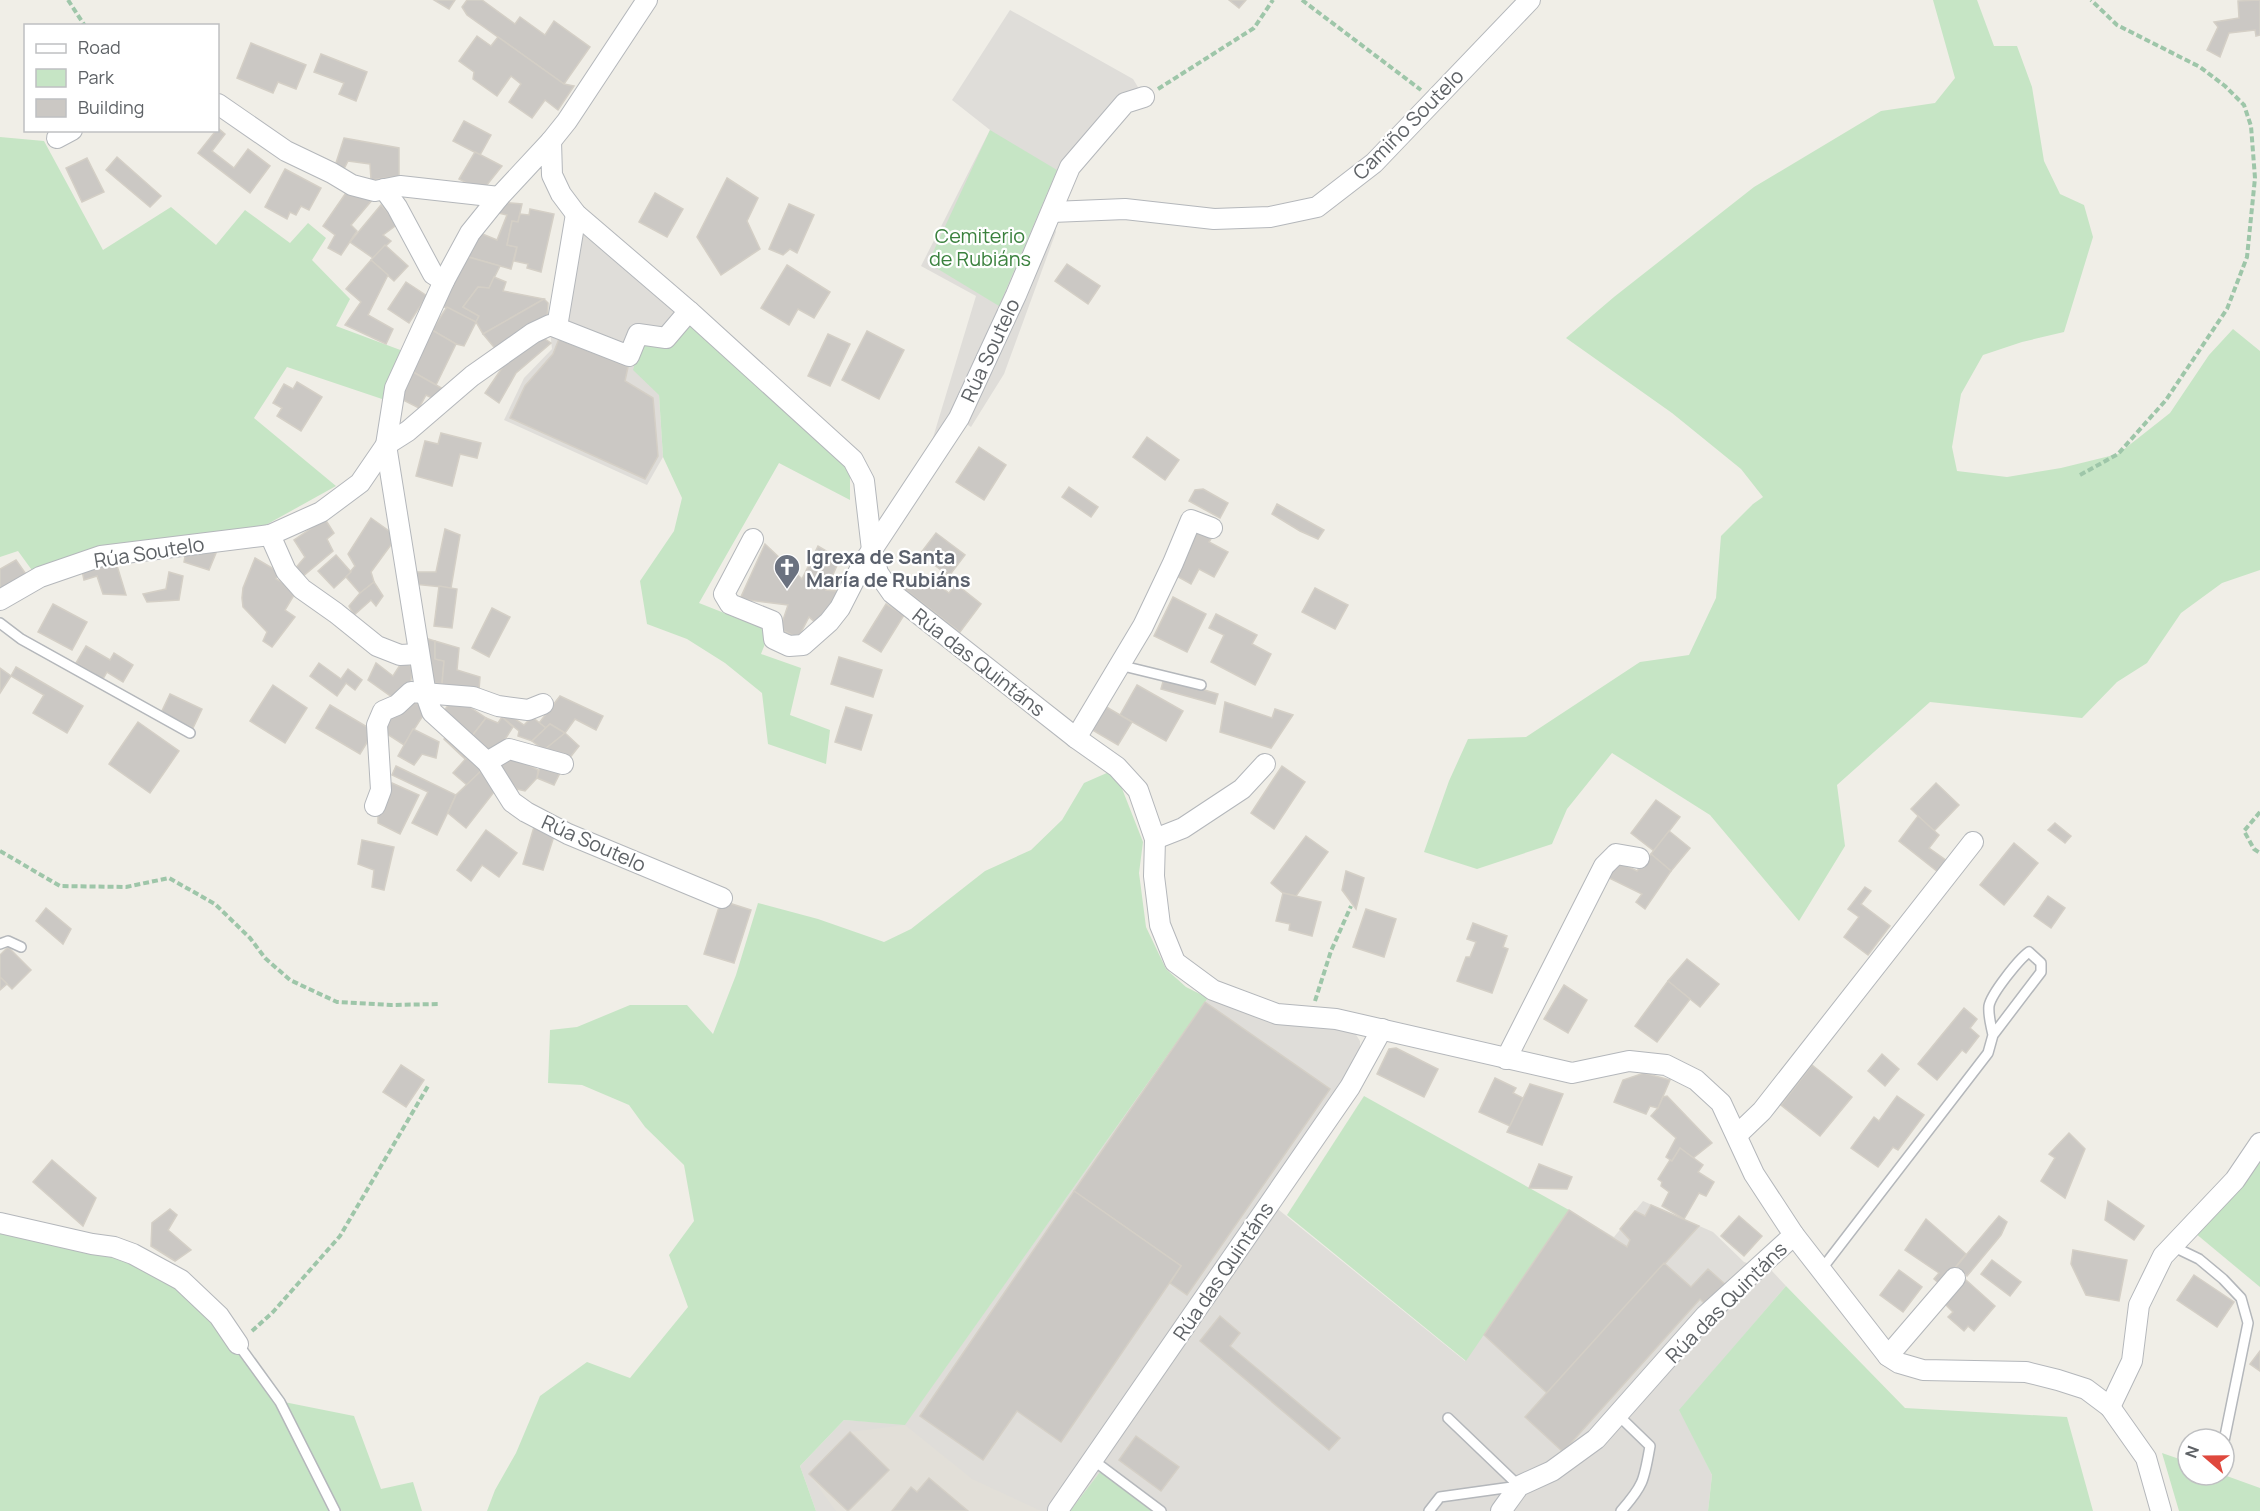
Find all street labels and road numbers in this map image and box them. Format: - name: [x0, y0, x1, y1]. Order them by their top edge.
- street label: Camiño Soutelo: [1347, 63, 1469, 185]
- street label: Rúa Soutelo: [954, 294, 1026, 406]
- street label: Rúa Soutelo: [92, 530, 206, 574]
- street label: Rúa das Quintáns: [907, 602, 1051, 722]
- street label: Rúa Soutelo: [538, 808, 651, 878]
- street label: Rúa das Quintáns: [1167, 1197, 1279, 1345]
- street label: Rúa das Quintáns: [1659, 1235, 1793, 1369]

